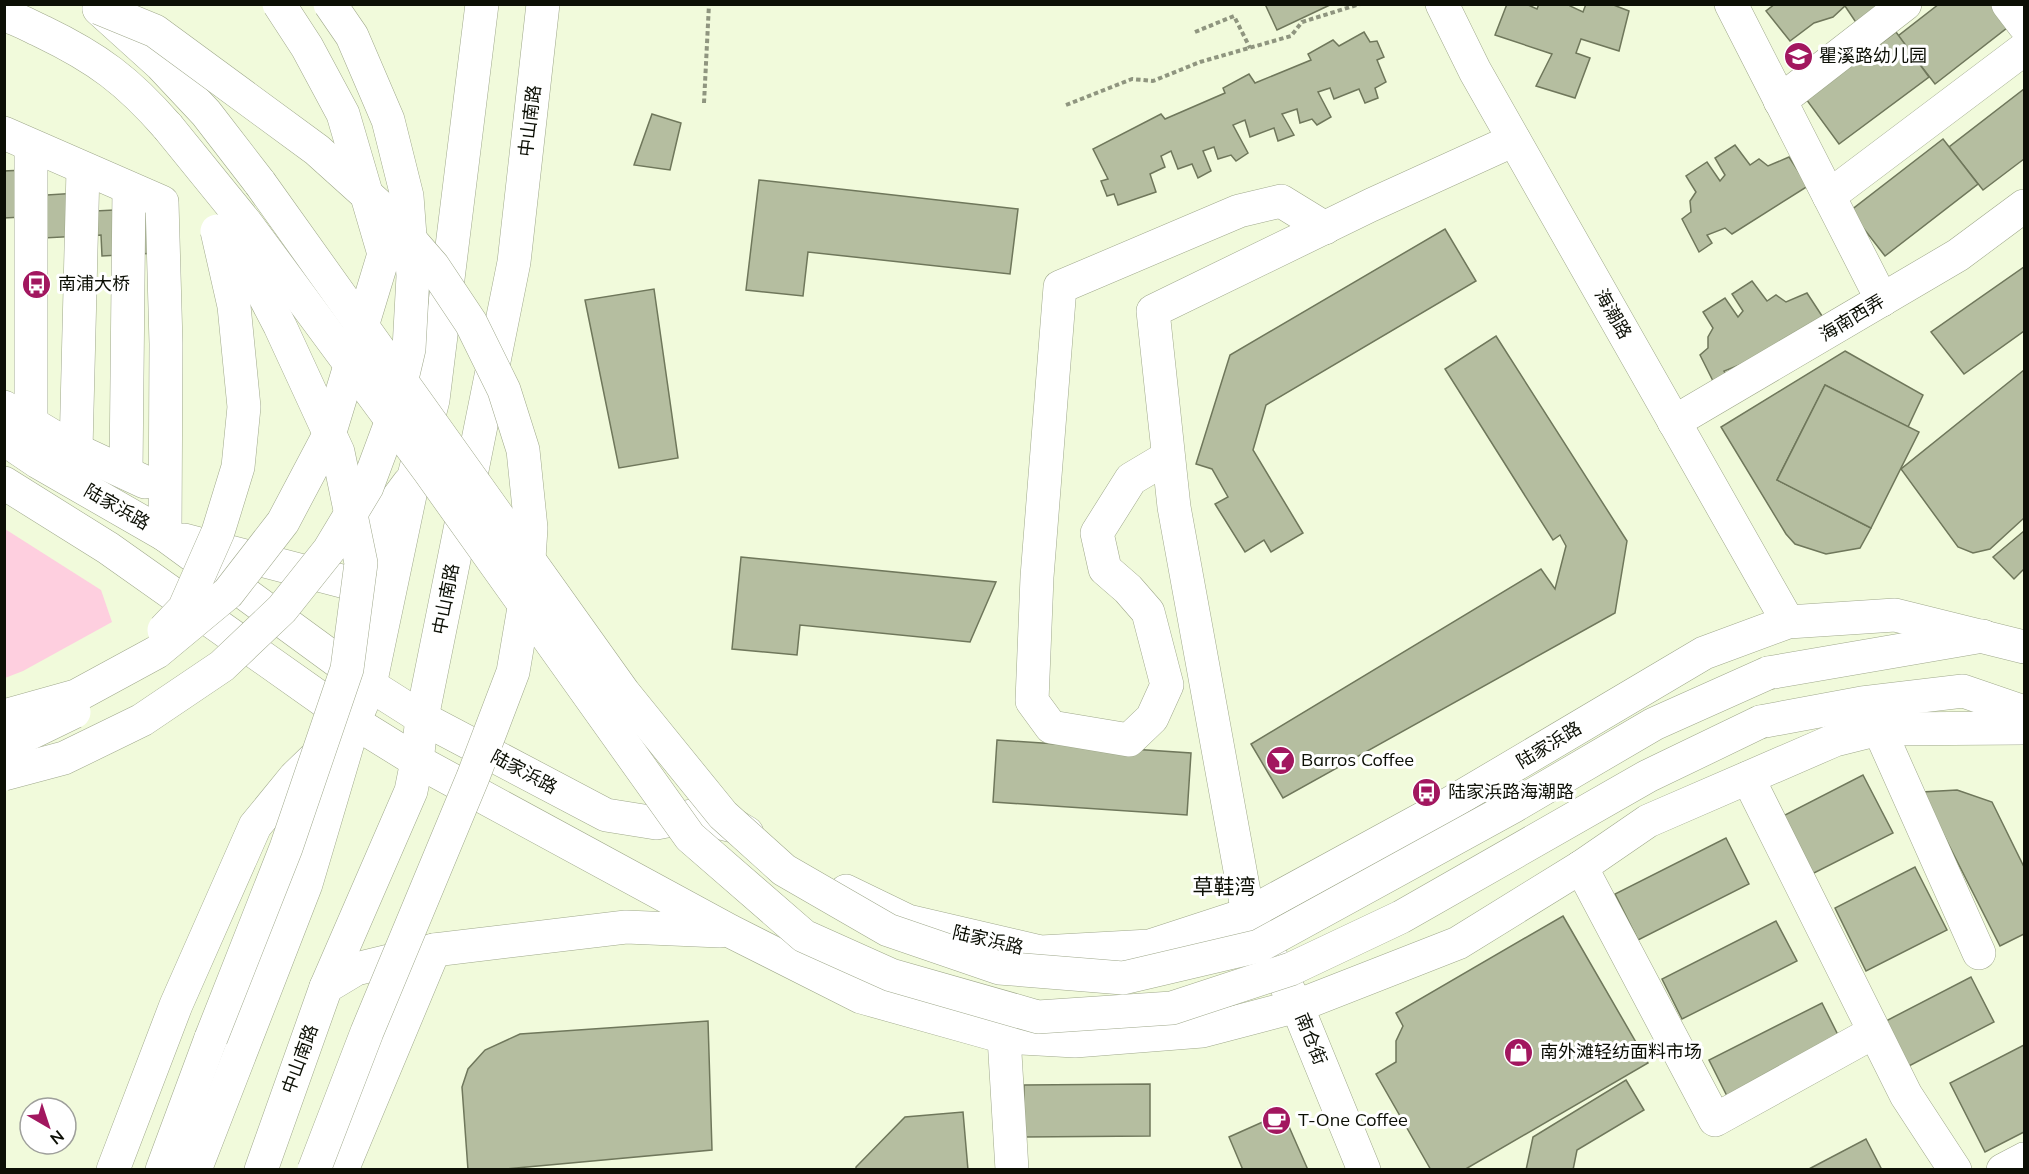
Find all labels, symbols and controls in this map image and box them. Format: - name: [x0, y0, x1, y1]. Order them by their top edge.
- school or university icon: 瞿溪路幼儿园: [1782, 40, 1814, 72]
- place label: 瞿溪路幼儿园: [1819, 44, 1927, 67]
- street label: 中山南路: [514, 84, 545, 158]
- bus stop icon: 南浦大桥: [21, 268, 53, 300]
- place label: 南浦大桥: [58, 272, 130, 295]
- street label: 海潮路: [1590, 285, 1637, 343]
- street label: 海南西弄: [1815, 289, 1889, 346]
- street label: 陆家浜路: [80, 479, 154, 535]
- street label: 中山南路: [427, 561, 464, 636]
- street label: 陆家浜路: [1512, 716, 1586, 773]
- bar icon: Barros Coffee: [1264, 744, 1296, 776]
- street label: 陆家浜路: [487, 745, 561, 799]
- place label: Barros Coffee: [1301, 748, 1414, 771]
- bus stop icon: 陆家浜路海潮路: [1411, 776, 1443, 808]
- place label: 陆家浜路海潮路: [1448, 780, 1574, 803]
- district label: 草鞋湾: [1193, 873, 1256, 899]
- street label: 陆家浜路: [950, 920, 1026, 959]
- street label: 南仓街: [1291, 1009, 1332, 1068]
- street label: 中山南路: [276, 1021, 323, 1097]
- shop icon: 南外滩轻纺面料市场: [1503, 1036, 1535, 1068]
- place label: 南外滩轻纺面料市场: [1540, 1040, 1702, 1063]
- north arrow: [18, 1096, 78, 1156]
- cafe icon: T-One Coffee: [1261, 1104, 1293, 1136]
- place label: T-One Coffee: [1298, 1108, 1408, 1131]
- text: N: [46, 1126, 68, 1149]

